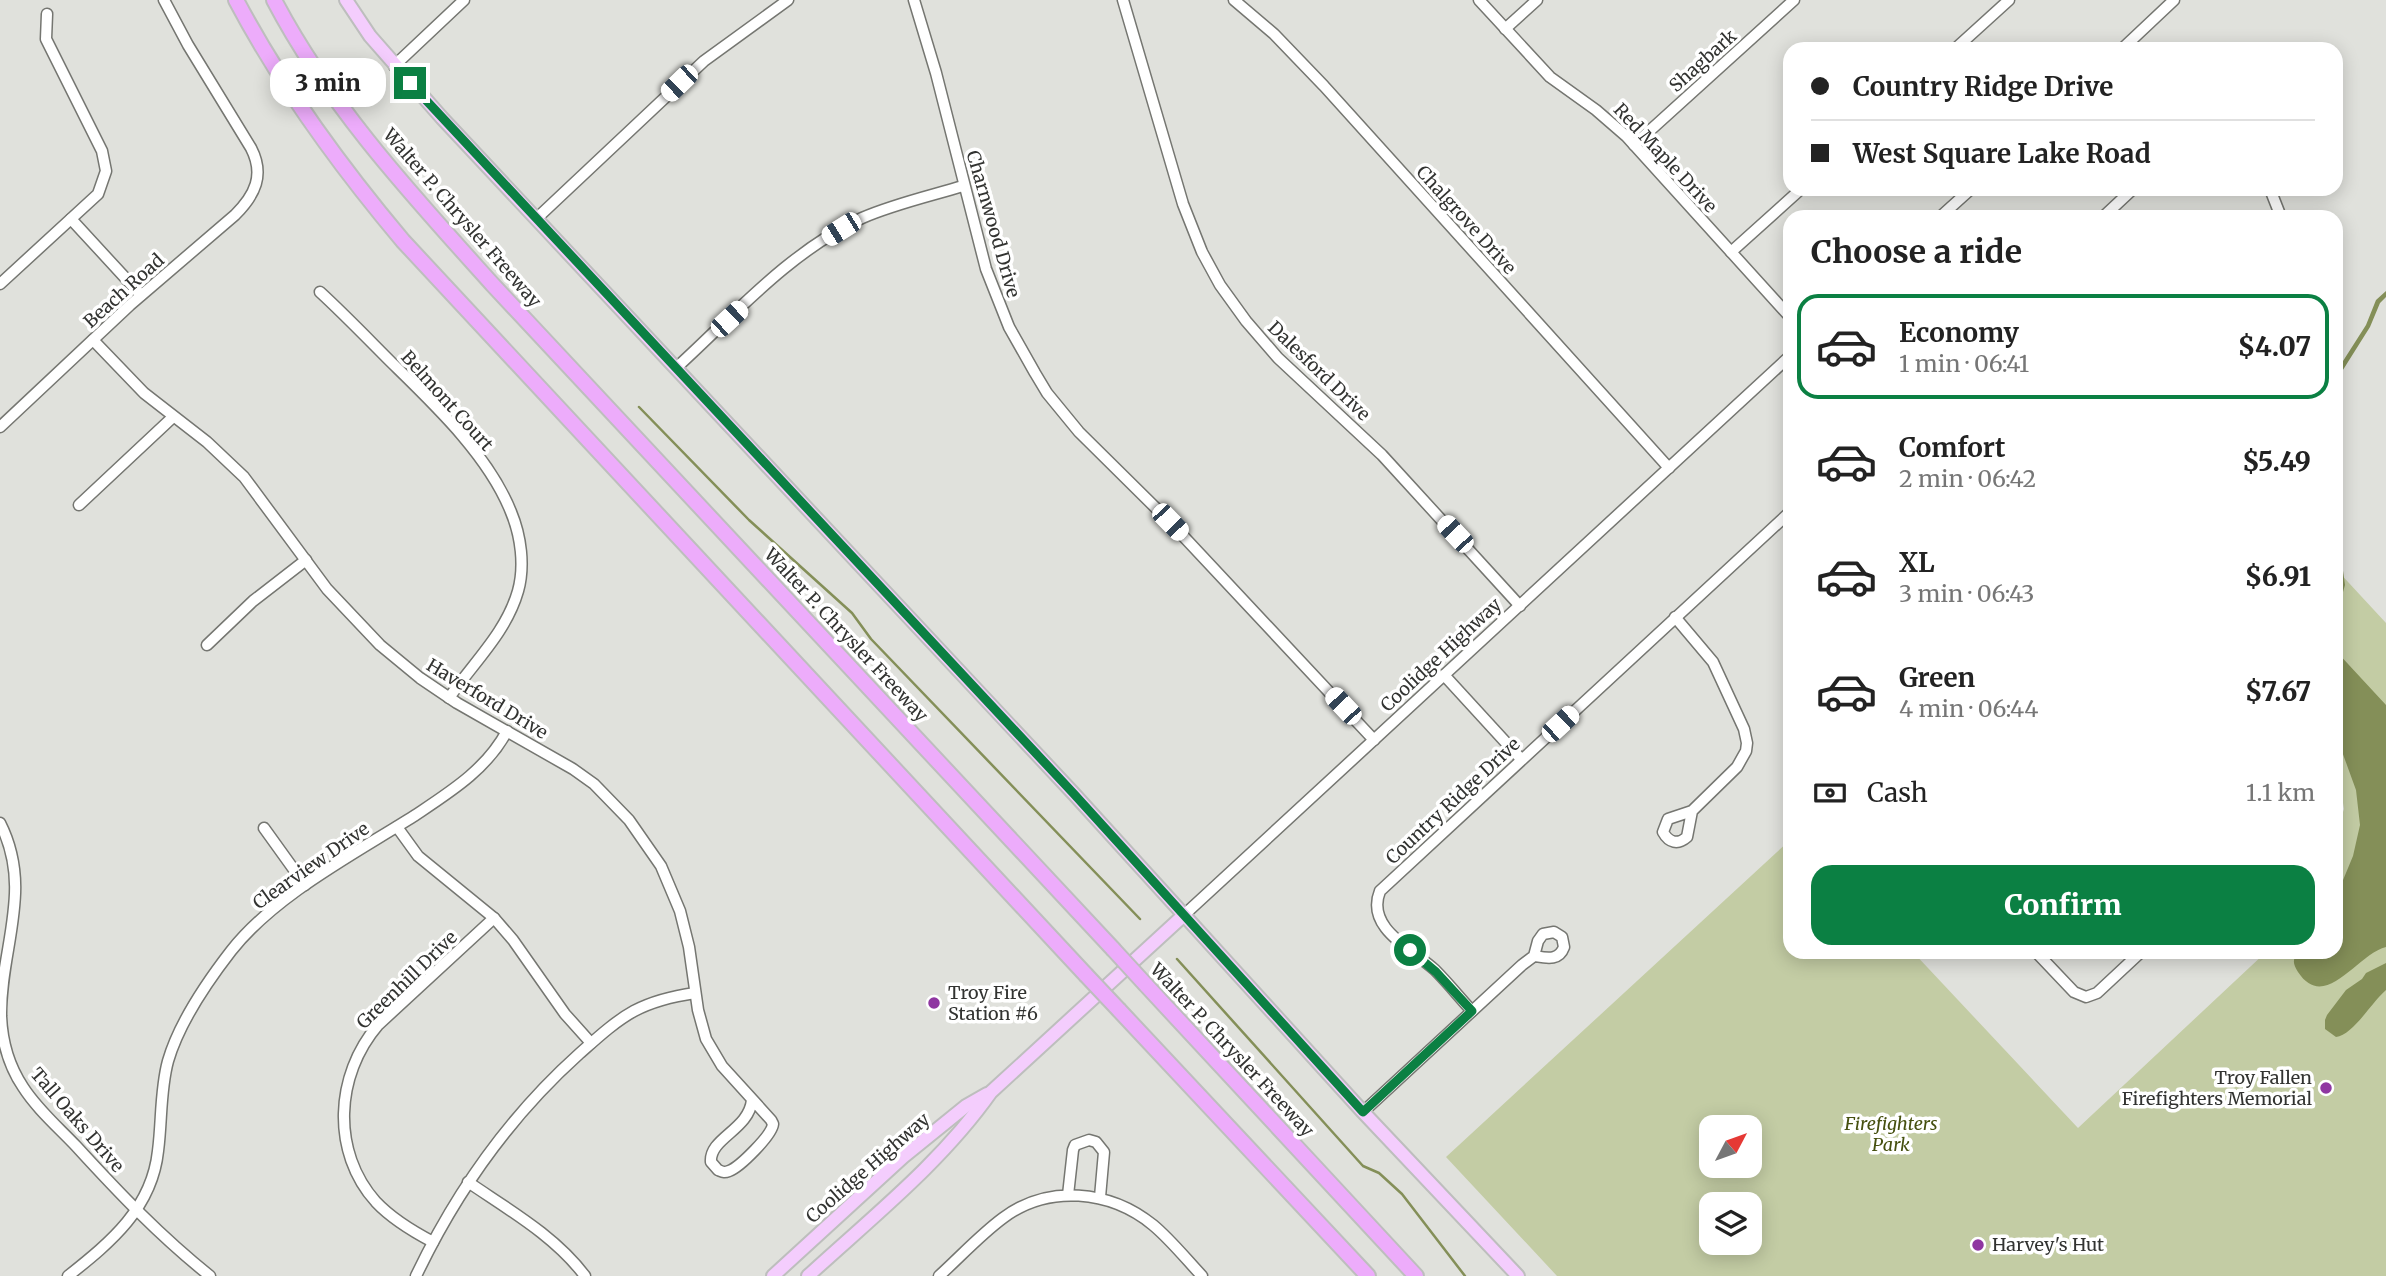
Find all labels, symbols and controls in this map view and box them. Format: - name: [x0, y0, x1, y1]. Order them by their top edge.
- street label: Shagbark: [1664, 24, 1741, 97]
- callout: 3 min: [270, 58, 386, 108]
- car: [657, 61, 702, 105]
- route end: [394, 67, 426, 99]
- text: 3 min: [295, 68, 361, 97]
- text: Country Ridge Drive: [1853, 70, 2113, 103]
- street label: Red Maple Drive: [1609, 98, 1722, 217]
- street label: Walter P. Chrysler Freeway: [378, 123, 547, 312]
- text: West Square Lake Road: [1853, 137, 2151, 170]
- street label: Charnwood Drive: [961, 148, 1025, 300]
- street label: Chalgrove Drive: [1412, 161, 1521, 279]
- car: [818, 209, 865, 249]
- text: Choose a ride: [1811, 232, 2022, 272]
- street label: Beach Road: [79, 248, 169, 333]
- car: [707, 297, 752, 341]
- icon: car: [1815, 315, 1878, 378]
- street label: Dalesford Drive: [1263, 316, 1375, 425]
- text: Economy: [1899, 316, 2019, 349]
- text: $4.07: [2238, 330, 2311, 363]
- street label: Belmont Court: [396, 346, 498, 456]
- text: 1 min · 06:41: [1899, 349, 2029, 378]
- icon: car: [1815, 430, 1878, 493]
- text: Comfort: [1899, 431, 2005, 464]
- text: $5.49: [2242, 445, 2311, 478]
- text: 2 min · 06:42: [1899, 464, 2036, 493]
- car: [1148, 500, 1193, 544]
- car: [1433, 511, 1478, 557]
- street label: Walter P. Chrysler Freeway: [759, 542, 933, 727]
- icon: car: [1815, 545, 1878, 608]
- text: XL: [1899, 546, 1935, 579]
- text: $6.91: [2245, 560, 2311, 593]
- text: 3 min · 06:43: [1899, 579, 2034, 608]
- street label: Coolidge Highway: [1376, 592, 1506, 716]
- street label: Haverford Drive: [422, 653, 552, 744]
- icon: car: [1815, 660, 1878, 723]
- text: Green: [1899, 661, 1975, 694]
- text: $7.67: [2245, 675, 2311, 708]
- car: [1321, 683, 1366, 729]
- text: 4 min · 06:44: [1899, 694, 2038, 723]
- car: [1538, 702, 1583, 746]
- street label: Country Ridge Drive: [1381, 732, 1525, 869]
- icon: cash: [1811, 774, 1849, 812]
- text: Cash: [1867, 776, 1928, 809]
- text: 1.1 km: [2246, 778, 2315, 807]
- street label: Clearview Drive: [248, 817, 373, 914]
- button: Confirm: [1811, 865, 2315, 945]
- street label: Greenhill Drive: [351, 926, 462, 1033]
- route start: [1394, 934, 1426, 966]
- street label: Walter P. Chrysler Freeway: [1145, 957, 1319, 1142]
- place label: Troy Fire Station #6: [948, 981, 1038, 1025]
- marker: Troy Fire Station #6: [926, 995, 942, 1011]
- street label: Tall Oaks Drive: [26, 1063, 129, 1177]
- place label: Troy Fallen Firefighters Memorial: [2122, 1066, 2312, 1110]
- marker: Troy Fallen Firefighters Memorial: [2318, 1080, 2334, 1096]
- street label: Coolidge Highway: [801, 1107, 935, 1228]
- park label: Firefighters Park: [1844, 1112, 1937, 1156]
- north arrow: [1699, 1115, 1762, 1178]
- map controls: [1699, 1115, 1762, 1255]
- button: layers: [1699, 1192, 1762, 1255]
- place label: Harvey's Hut: [1992, 1233, 2104, 1256]
- marker: Harvey's Hut: [1970, 1237, 1986, 1253]

